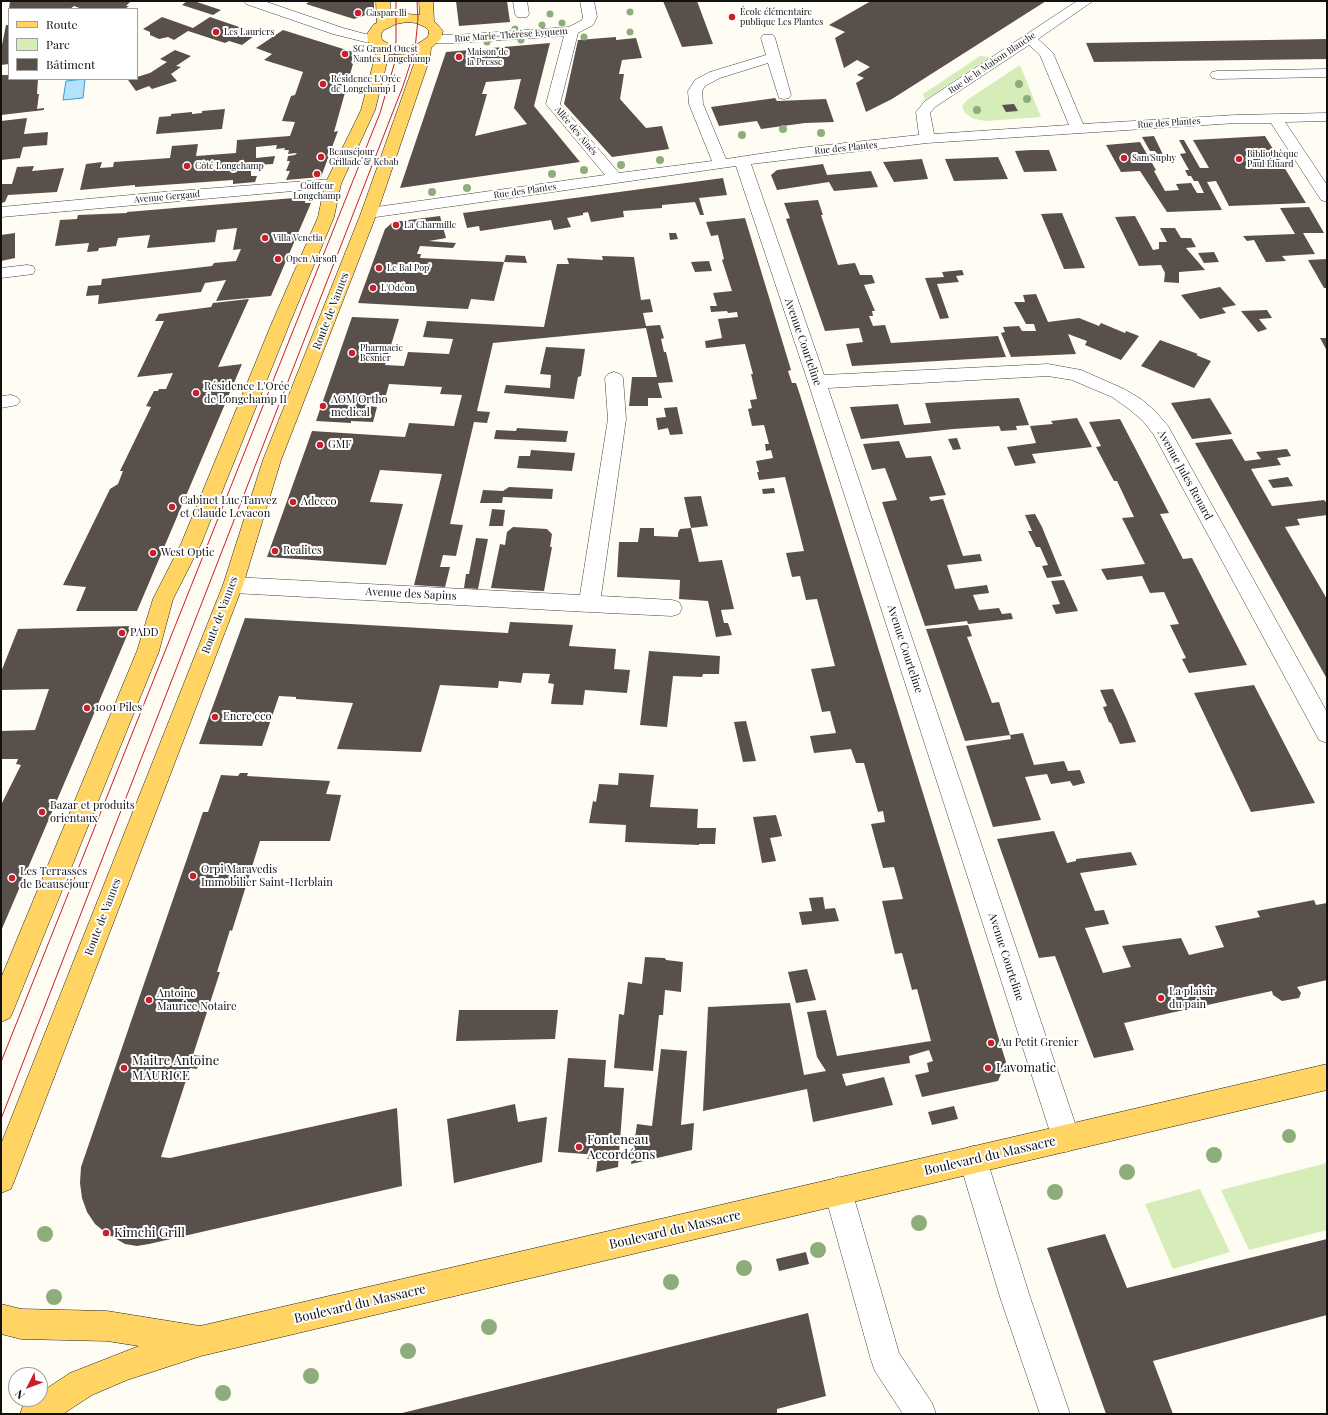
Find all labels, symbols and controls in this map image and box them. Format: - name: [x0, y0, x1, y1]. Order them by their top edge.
- place label: École élémentaire publique Les Plantes: [740, 7, 823, 28]
- legend: [8, 8, 138, 80]
- marker: Gasparelli: [353, 8, 363, 18]
- place label: Gasparelli: [366, 8, 407, 18]
- marker: École élémentaire publique Les Plantes: [727, 12, 737, 22]
- text: Route: [46, 16, 78, 32]
- street label: Rue Marie-Thérèse Eyquem: [454, 26, 568, 44]
- marker: Les Lauriers: [211, 27, 221, 37]
- place label: Les Lauriers: [224, 27, 274, 37]
- street label: Rue de la Maison Blanche: [946, 30, 1038, 96]
- text: Parc: [46, 36, 70, 52]
- place label: SG Grand Ouest Nantes Longchamp: [353, 44, 431, 65]
- place label: Maison de la Presse: [467, 47, 508, 68]
- marker: SG Grand Ouest Nantes Longchamp: [340, 49, 350, 59]
- marker: Maison de la Presse: [454, 52, 464, 62]
- text: Bâtiment: [46, 56, 95, 72]
- place label: Résidence L'Orée de Longchamp I: [331, 74, 401, 95]
- marker: Résidence L'Orée de Longchamp I: [318, 79, 328, 89]
- street label: Allée des Aînés: [552, 104, 600, 158]
- street label: Rue des Plantes: [1137, 115, 1201, 131]
- street label: Rue des Plantes: [814, 139, 878, 157]
- place label: Beauséjour Grillade & Kebab: [329, 147, 398, 168]
- place label: Bibliothèque Paul Éluard: [1247, 149, 1298, 170]
- marker: Beauséjour Grillade & Kebab: [316, 152, 326, 162]
- marker: Sam'Suphy: [1119, 153, 1129, 163]
- place label: Sam'Suphy: [1132, 153, 1176, 163]
- marker: Bibliothèque Paul Éluard: [1234, 154, 1244, 164]
- marker: Côté Longchamp: [182, 161, 192, 171]
- place label: Côté Longchamp: [195, 161, 264, 171]
- marker: Coiffeur Longchamp: [312, 169, 322, 179]
- place label: Coiffeur Longchamp: [293, 181, 341, 202]
- street label: Rue des Plantes: [493, 181, 557, 201]
- street label: Avenue Gergaud: [133, 189, 201, 205]
- marker: La Charmille: [391, 220, 401, 230]
- place label: La Charmille: [404, 220, 456, 230]
- marker: Villa Venetia: [260, 233, 270, 243]
- place label: Villa Venetia: [273, 233, 323, 243]
- marker: Open Airsoft: [273, 254, 283, 264]
- place label: Open Airsoft: [286, 254, 338, 264]
- marker: Le Bal Pop': [374, 263, 384, 273]
- place label: Le Bal Pop': [387, 263, 431, 273]
- street label: Route de Vannes: [310, 270, 352, 352]
- marker: L'Odéon: [368, 283, 378, 293]
- place label: L'Odéon: [381, 283, 415, 293]
- street label: Avenue Courteline: [782, 296, 824, 388]
- place label: Pharmacie Besnier: [360, 343, 403, 364]
- marker: Pharmacie Besnier: [347, 348, 357, 358]
- place label: Résidence L'Orée de Longchamp II: [204, 380, 290, 406]
- marker: Résidence L'Orée de Longchamp II: [191, 388, 201, 398]
- place label: AOM Ortho medical: [331, 393, 388, 419]
- marker: AOM Ortho medical: [318, 401, 328, 411]
- street label: Avenue Jules Renard: [1155, 428, 1215, 522]
- place label: GMF: [328, 438, 352, 452]
- marker: GMF: [315, 440, 325, 450]
- place label: Cabinet Luc Tanvez et Claude Levacon: [180, 494, 277, 520]
- place label: Adecco: [301, 495, 337, 509]
- marker: Adecco: [288, 497, 298, 507]
- marker: Cabinet Luc Tanvez et Claude Levacon: [167, 502, 177, 512]
- place label: Realites: [283, 544, 322, 558]
- place label: West Optic: [161, 546, 214, 560]
- marker: Realites: [270, 546, 280, 556]
- marker: West Optic: [148, 548, 158, 558]
- street label: Route de Vannes: [199, 574, 241, 656]
- street label: Avenue des Sapins: [365, 585, 457, 603]
- street label: Avenue Courteline: [885, 603, 925, 695]
- place label: PADD: [130, 626, 159, 640]
- marker: PADD: [117, 628, 127, 638]
- place label: 1001 Piles: [95, 701, 142, 715]
- marker: 1001 Piles: [82, 703, 92, 713]
- place label: Encre eco: [223, 710, 272, 724]
- marker: Encre eco: [210, 712, 220, 722]
- place label: Bazar et produits orientaux: [50, 799, 135, 825]
- marker: Bazar et produits orientaux: [37, 807, 47, 817]
- place label: Orpi Maravedis Immobilier Saint-Herblain: [201, 863, 333, 889]
- place label: Les Terrasses de Beauséjour: [20, 865, 90, 891]
- marker: Orpi Maravedis Immobilier Saint-Herblain: [188, 871, 198, 881]
- marker: Les Terrasses de Beauséjour: [7, 873, 17, 883]
- street label: Route de Vannes: [82, 876, 124, 958]
- street label: Avenue Courteline: [986, 911, 1026, 1003]
- place label: La plaisir du pain: [1169, 985, 1215, 1011]
- place label: Antoine Maurice Notaire: [157, 987, 237, 1013]
- marker: La plaisir du pain: [1156, 993, 1166, 1003]
- marker: Antoine Maurice Notaire: [144, 995, 154, 1005]
- place label: Au Petit Grenier: [999, 1036, 1079, 1050]
- marker: Au Petit Grenier: [986, 1038, 996, 1048]
- place label: Maitre Antoine MAURICE: [132, 1053, 219, 1084]
- place label: Lavomatic: [996, 1060, 1056, 1076]
- marker: Maitre Antoine MAURICE: [119, 1063, 129, 1073]
- marker: Lavomatic: [983, 1063, 993, 1073]
- place label: Fonteneau Accordéons: [587, 1132, 655, 1163]
- street label: Boulevard du Massacre: [923, 1133, 1057, 1179]
- marker: Fonteneau Accordéons: [574, 1142, 584, 1152]
- street label: Boulevard du Massacre: [608, 1207, 742, 1253]
- place label: Kimchi Grill: [114, 1225, 185, 1241]
- marker: Kimchi Grill: [101, 1228, 111, 1238]
- street label: Boulevard du Massacre: [293, 1281, 427, 1327]
- north arrow: [8, 1367, 48, 1407]
- text: N: [11, 1387, 28, 1403]

